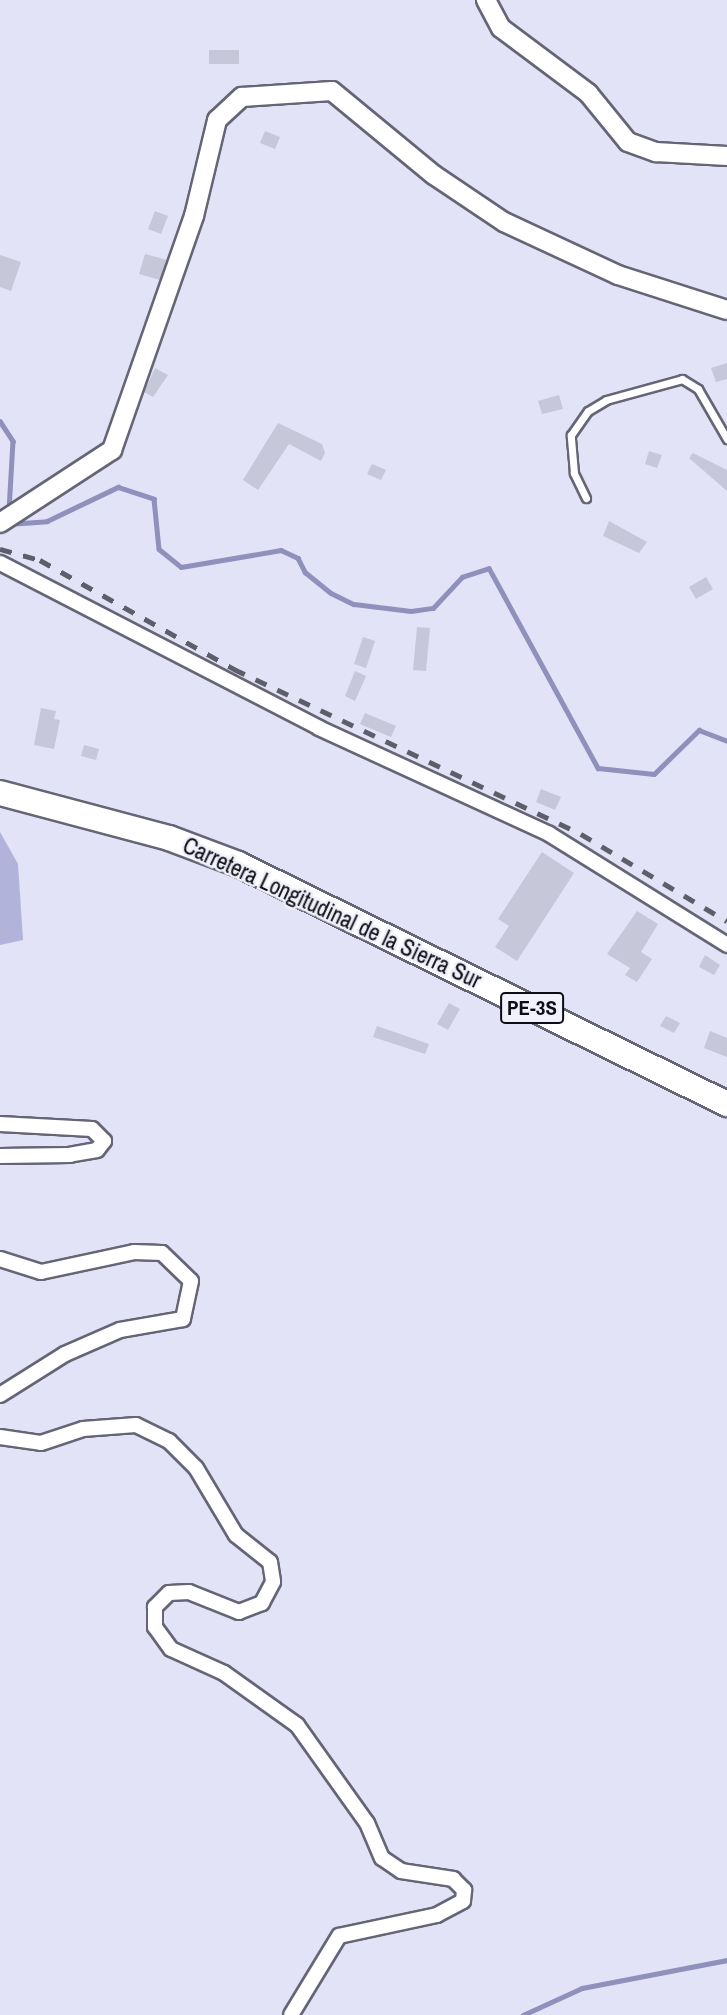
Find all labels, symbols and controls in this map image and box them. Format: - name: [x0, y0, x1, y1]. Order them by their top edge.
- street label: Carretera Longitudinal de la Sierra Sur: [178, 832, 486, 994]
- road number: PE-3S: [499, 990, 565, 1026]

